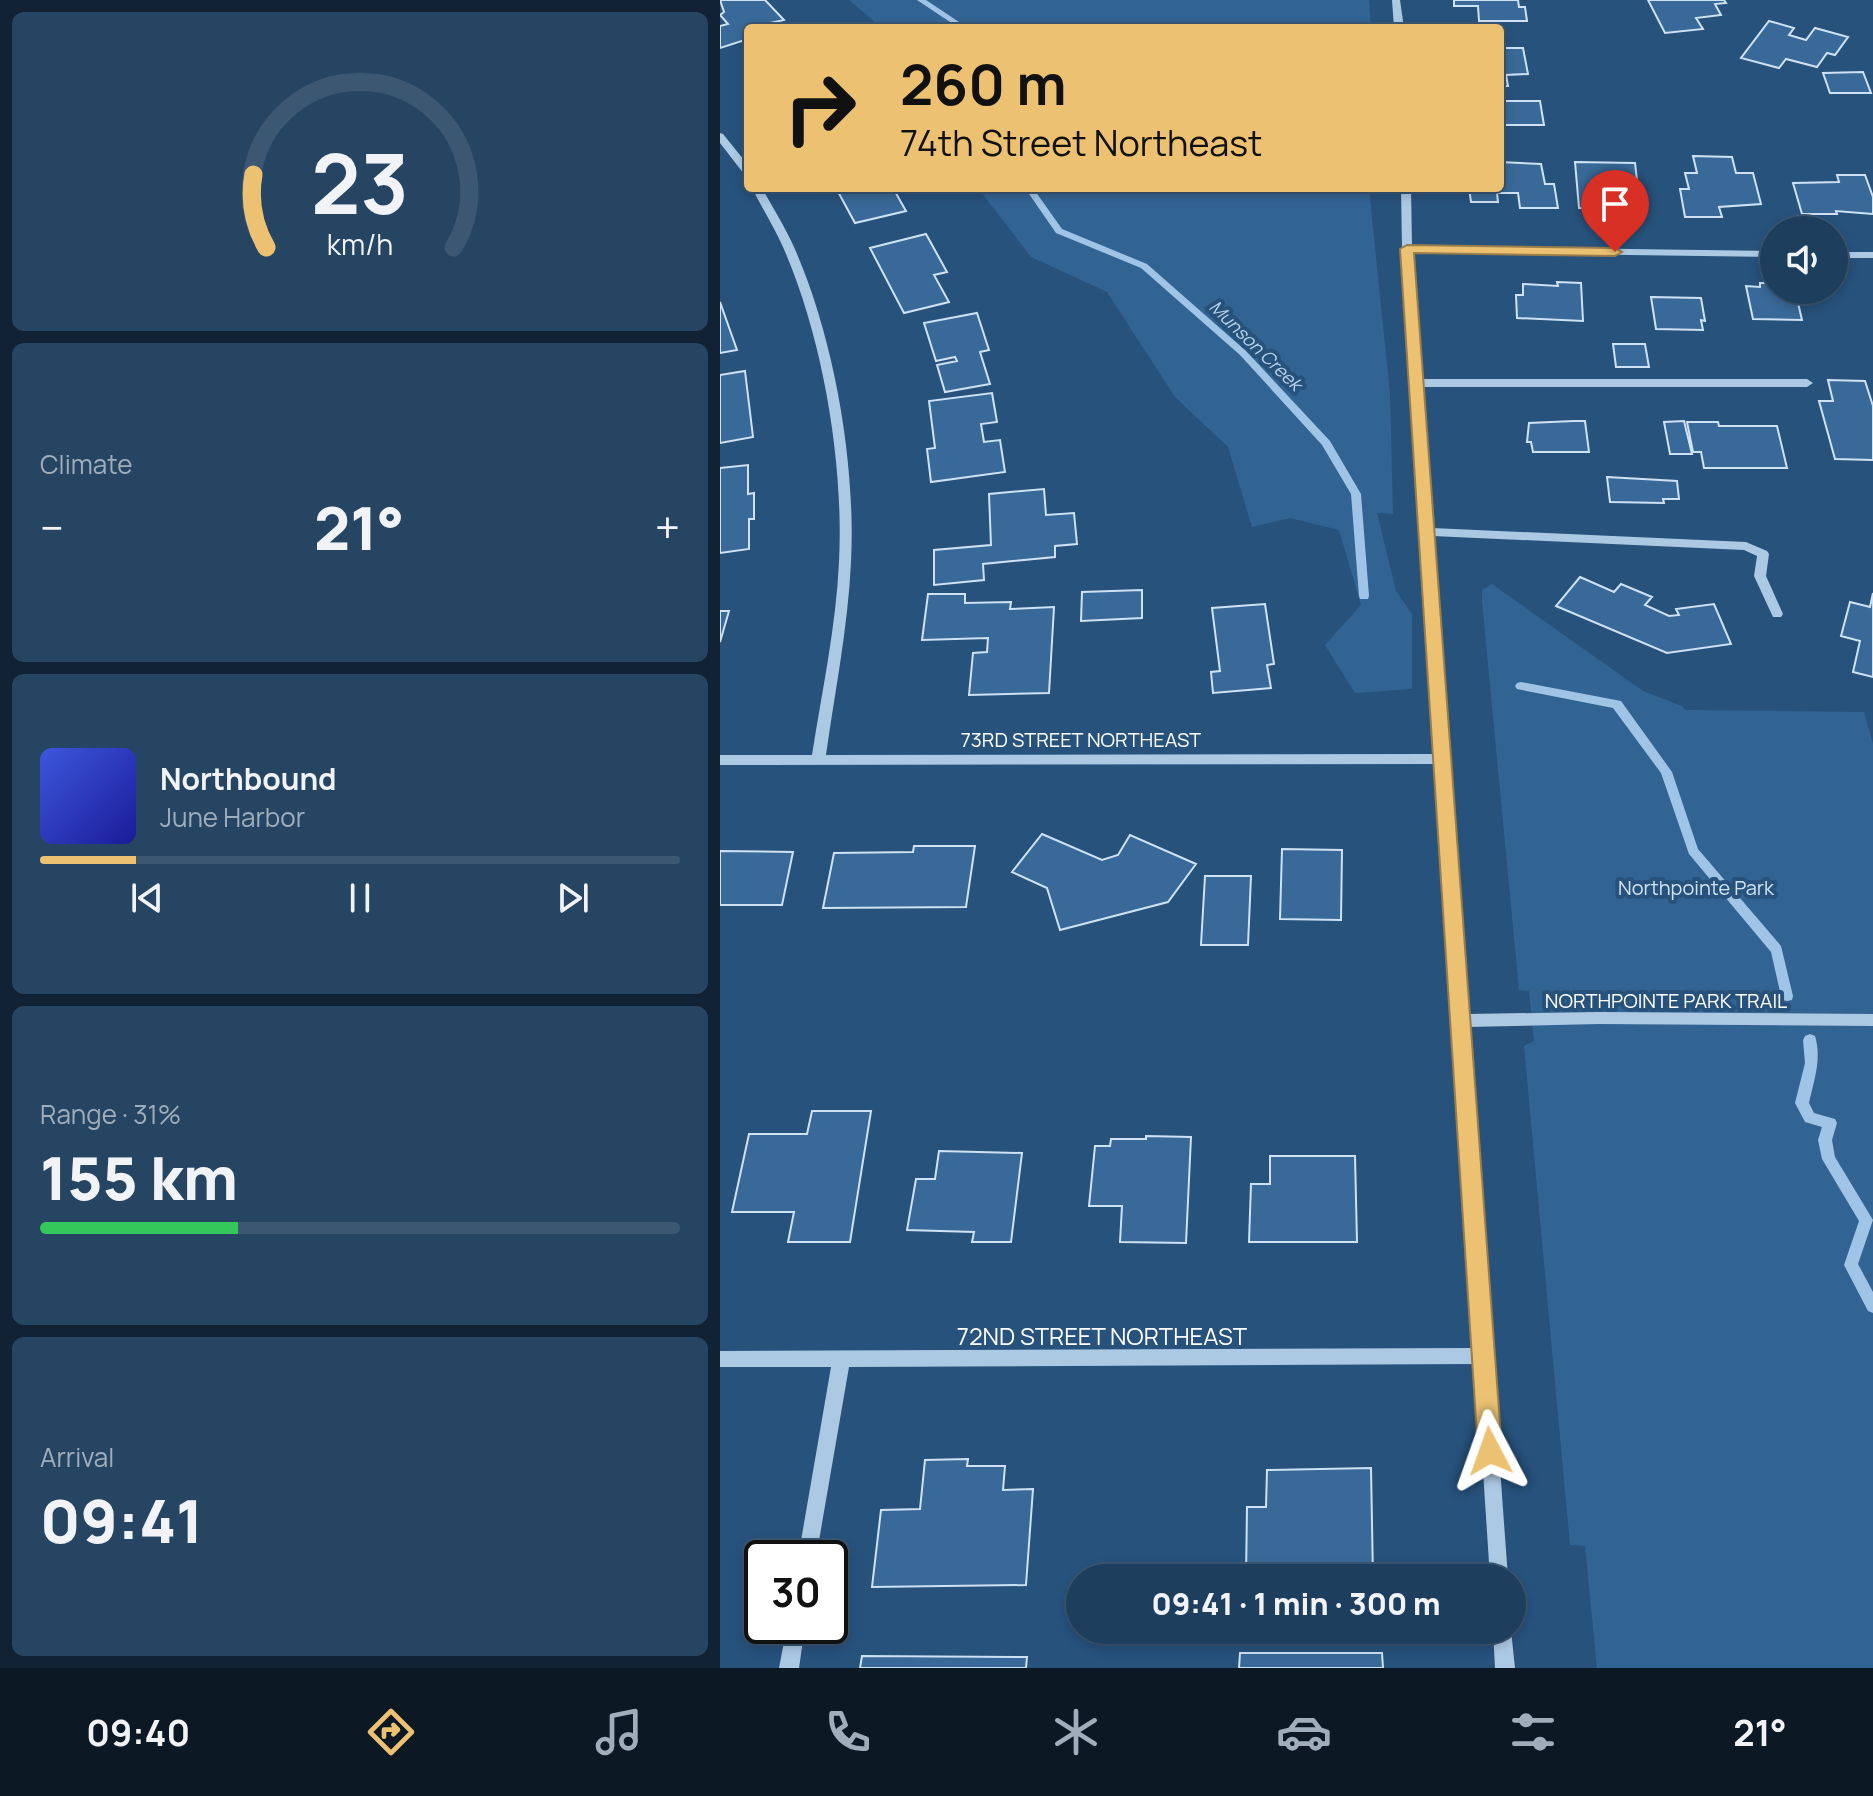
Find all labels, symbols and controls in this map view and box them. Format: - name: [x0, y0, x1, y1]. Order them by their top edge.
- text: 260 m: [900, 45, 1067, 122]
- icon: right: [768, 56, 872, 160]
- text: 74th Street Northeast: [900, 118, 1263, 167]
- text: 23: [311, 124, 409, 238]
- pin: [1581, 170, 1649, 252]
- icon: arrive: [1593, 182, 1637, 226]
- map controls: [1760, 216, 1848, 304]
- button: sound: [1760, 216, 1848, 304]
- text: km/h: [327, 225, 393, 264]
- water label: Munson Creek: [1204, 295, 1310, 397]
- text: Climate: [40, 446, 132, 482]
- text: 21°: [314, 486, 404, 568]
- text: −: [40, 497, 64, 557]
- text: +: [655, 497, 680, 557]
- street label: 73RD STREET NORTHEAST: [961, 726, 1201, 753]
- text: Northbound: [160, 758, 337, 799]
- text: June Harbor: [160, 799, 305, 835]
- park label: Northpointe Park: [1618, 874, 1775, 901]
- icon: previous: [125, 876, 169, 920]
- icon: pause: [338, 876, 382, 920]
- icon: next: [551, 876, 595, 920]
- street label: NORTHPOINTE PARK TRAIL: [1545, 987, 1787, 1014]
- text: Range · 31%: [40, 1096, 181, 1132]
- text: 155 km: [40, 1136, 238, 1218]
- street label: 72ND STREET NORTHEAST: [957, 1319, 1248, 1352]
- position arrow: [1448, 1409, 1532, 1493]
- text: Arrival: [40, 1439, 114, 1475]
- text: 09:41: [40, 1479, 203, 1561]
- speed limit sign: 30: [744, 1540, 848, 1644]
- text: 09:41 · 1 min · 300 m: [1151, 1583, 1441, 1624]
- icon: directions: [363, 1704, 419, 1760]
- icon: music: [591, 1704, 647, 1760]
- icon: phone: [820, 1704, 876, 1760]
- icon: climate: [1048, 1704, 1104, 1760]
- icon: car: [1276, 1704, 1332, 1760]
- icon: filters: [1505, 1704, 1561, 1760]
- text: 09:40: [86, 1708, 190, 1757]
- text: 21°: [1733, 1708, 1787, 1757]

